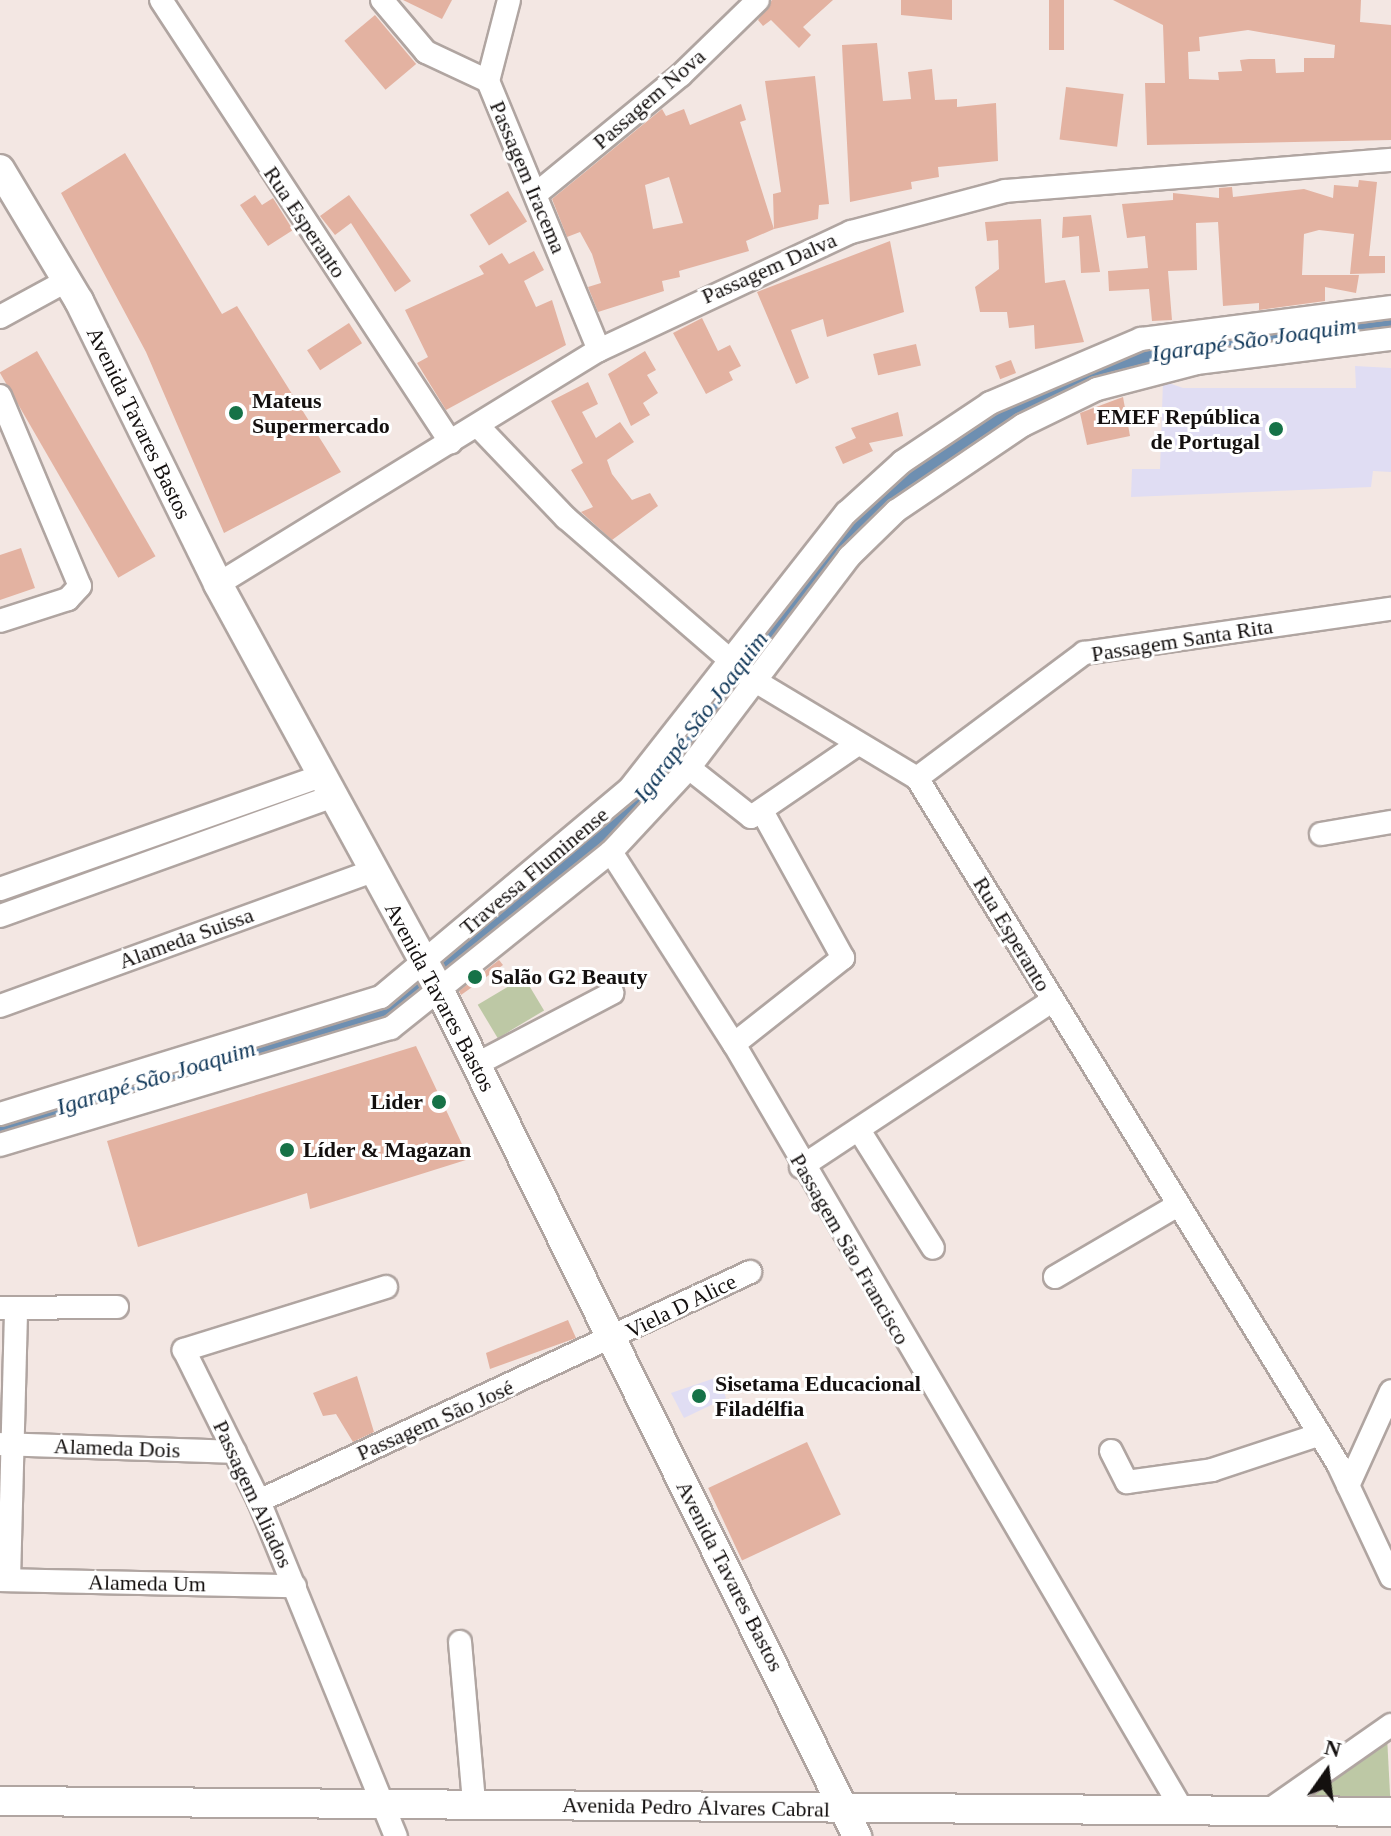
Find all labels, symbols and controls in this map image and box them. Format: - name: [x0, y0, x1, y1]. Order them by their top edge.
- street label: Passagem Nova: [588, 43, 710, 155]
- street label: Passagem Iracema: [484, 97, 572, 257]
- street label: Rua Esperanto: [258, 161, 352, 283]
- street label: Passagem Dalva: [697, 226, 841, 310]
- water label: Igarapé São Joaquim: [1150, 311, 1358, 369]
- street label: Avenida Tavares Bastos: [81, 323, 197, 523]
- place label: Mateus Supermercado: [252, 387, 390, 438]
- place label: EMEF República de Portugal: [1096, 403, 1260, 454]
- marker: Mateus Supermercado: [227, 404, 245, 422]
- marker: EMEF República de Portugal: [1267, 420, 1285, 438]
- street label: Passagem Santa Rita: [1089, 613, 1275, 667]
- water label: Igarapé São Joaquim: [627, 626, 775, 808]
- street label: Travessa Fluminense: [454, 801, 614, 941]
- street label: Rua Esperanto: [967, 872, 1057, 996]
- street label: Avenida Tavares Bastos: [379, 898, 501, 1096]
- street label: Alameda Suissa: [115, 901, 257, 975]
- place label: Salão G2 Beauty: [491, 964, 647, 990]
- marker: Salão G2 Beauty: [466, 968, 484, 986]
- water label: Igarapé São Joaquim: [53, 1034, 259, 1122]
- place label: Lider: [370, 1089, 423, 1115]
- marker: Lider: [430, 1093, 448, 1111]
- place label: Líder & Magazan: [303, 1137, 472, 1163]
- marker: Líder & Magazan: [278, 1141, 296, 1159]
- street label: Passagem São Francisco: [784, 1149, 916, 1349]
- street label: Viela D Alice: [621, 1268, 741, 1344]
- place label: Sisetama Educacional Filadélfia: [715, 1370, 921, 1422]
- street label: Passagem São José: [353, 1374, 517, 1466]
- marker: Sisetama Educacional Filadélfia: [690, 1387, 708, 1405]
- street label: Passagem Aliados: [207, 1416, 299, 1572]
- street label: Alameda Dois: [53, 1433, 181, 1463]
- street label: Avenida Tavares Bastos: [670, 1476, 790, 1676]
- street label: Alameda Um: [88, 1569, 206, 1597]
- north arrow: [1287, 1732, 1367, 1812]
- text: N: [1322, 1734, 1344, 1762]
- street label: Avenida Pedro Álvares Cabral: [562, 1791, 830, 1823]

